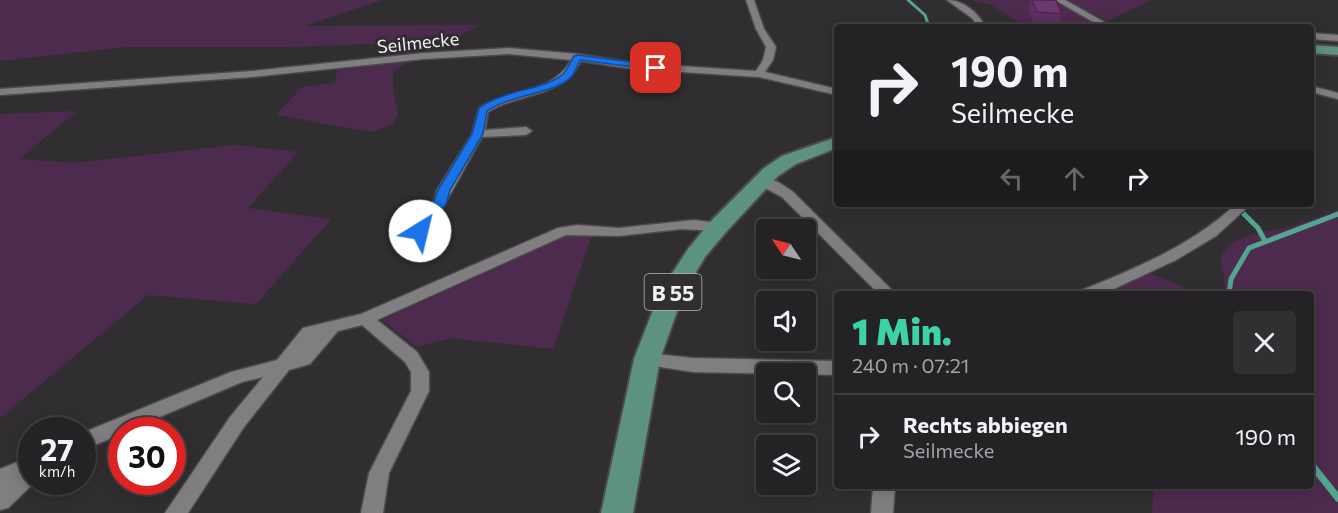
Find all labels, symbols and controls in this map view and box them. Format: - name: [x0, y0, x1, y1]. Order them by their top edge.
- street label: Seilmecke: [376, 27, 460, 57]
- pin: [630, 42, 681, 93]
- text: 190 m: [951, 44, 1069, 96]
- icon: right: [852, 48, 930, 126]
- icon: arrive: [639, 51, 672, 84]
- text: Seilmecke: [951, 96, 1074, 129]
- icon: left: [995, 162, 1028, 195]
- icon: ahead: [1058, 162, 1091, 195]
- icon: right: [1121, 162, 1154, 195]
- position arrow: [388, 199, 452, 263]
- north arrow: [756, 219, 816, 279]
- map controls: [756, 219, 816, 495]
- road number: B 55: [644, 274, 702, 310]
- button: sound: [756, 291, 816, 351]
- text: 1 Min.: [852, 308, 952, 352]
- button: close: [1233, 311, 1296, 374]
- text: 240 m · 07:21: [852, 353, 969, 377]
- button: search: [756, 363, 816, 423]
- text: Rechts abbiegen: [903, 411, 1068, 438]
- speed limit sign: 30: [108, 417, 186, 495]
- icon: right: [852, 420, 885, 453]
- text: 190 m: [1235, 423, 1296, 450]
- text: 27: [40, 430, 74, 467]
- button: layers: [756, 435, 816, 495]
- text: Seilmecke: [903, 438, 994, 462]
- text: km/h: [39, 462, 75, 480]

